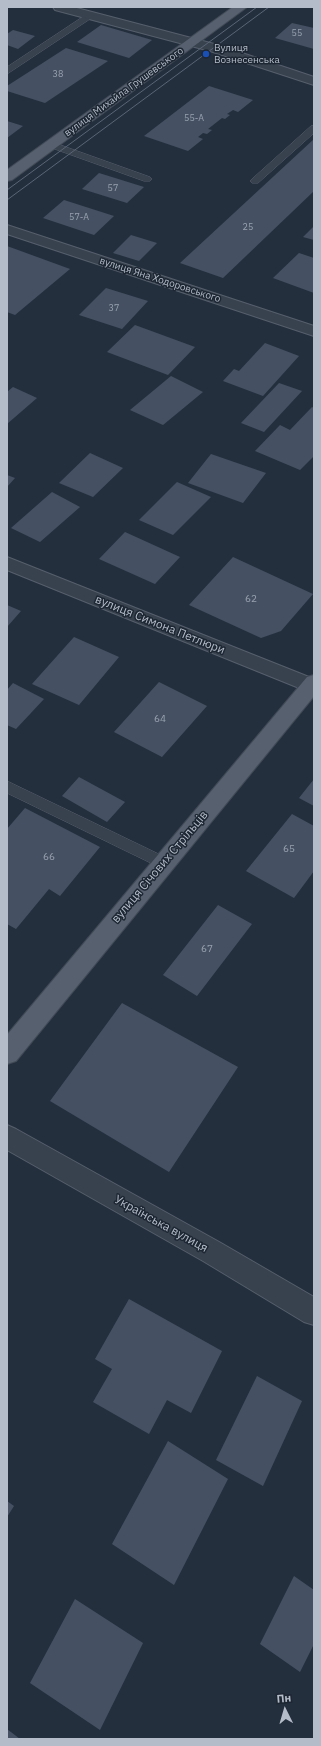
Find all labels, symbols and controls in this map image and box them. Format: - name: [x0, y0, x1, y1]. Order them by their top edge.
- house number: 55: [292, 28, 302, 38]
- place label: Вулиця Вознесенська: [214, 42, 280, 66]
- street label: вулиця Михайла Грушевського: [62, 45, 186, 139]
- marker: Вулиця Вознесенська: [201, 49, 211, 59]
- house number: 38: [53, 69, 63, 79]
- house number: 55-А: [184, 113, 204, 123]
- house number: 57: [108, 183, 118, 193]
- house number: 57-А: [69, 212, 89, 222]
- house number: 25: [243, 222, 253, 232]
- street label: вулиця Яна Ходоровського: [98, 255, 222, 305]
- house number: 37: [109, 303, 119, 313]
- street label: вулиця Симона Петлюри: [93, 592, 227, 658]
- house number: 62: [245, 593, 257, 605]
- house number: 64: [154, 713, 166, 725]
- street label: вулиця Січових Стрільців: [109, 808, 211, 926]
- house number: 65: [283, 843, 295, 855]
- house number: 66: [43, 851, 55, 863]
- house number: 67: [201, 943, 213, 955]
- street label: Українська вулиця: [112, 1192, 210, 1256]
- north arrow: [265, 1690, 305, 1730]
- text: Пн: [276, 1690, 292, 1706]

